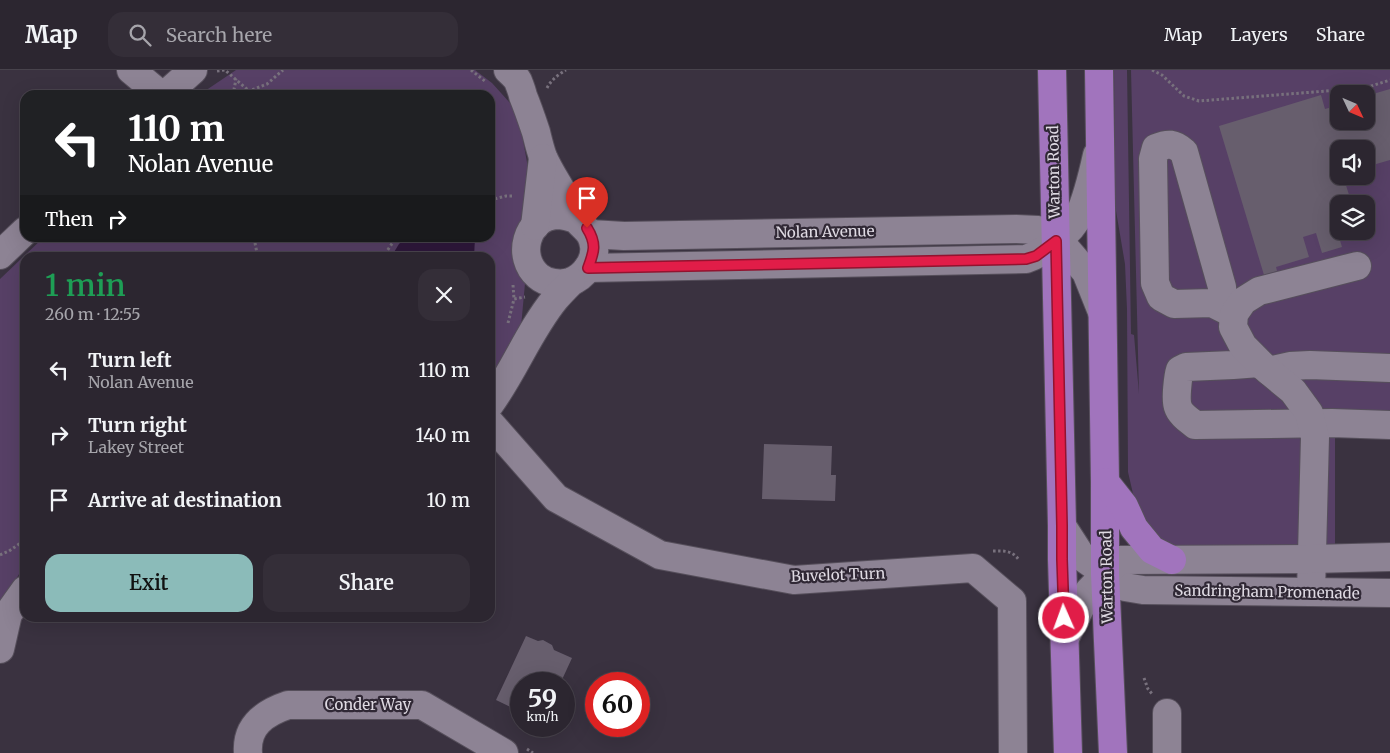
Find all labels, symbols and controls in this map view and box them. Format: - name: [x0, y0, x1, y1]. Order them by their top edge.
- search box: [108, 12, 458, 57]
- text: Map: [25, 19, 78, 50]
- icon: search: [126, 21, 154, 49]
- text: Search here: [166, 23, 272, 47]
- text: Map: [1164, 23, 1202, 46]
- text: Layers: [1230, 23, 1288, 46]
- text: Share: [1316, 23, 1365, 46]
- north arrow: [1330, 85, 1375, 130]
- map controls: [1330, 85, 1375, 240]
- text: 110 m: [128, 107, 225, 151]
- icon: left: [45, 110, 110, 175]
- street label: Warton Road: [1043, 125, 1064, 220]
- button: sound: [1330, 140, 1375, 185]
- text: Nolan Avenue: [128, 150, 273, 178]
- pin: [566, 177, 608, 228]
- icon: arrive: [573, 184, 601, 212]
- button: layers: [1330, 195, 1375, 240]
- icon: right: [103, 205, 131, 233]
- text: Then: [45, 207, 93, 231]
- street label: Nolan Avenue: [775, 221, 875, 242]
- text: 1 min: [45, 266, 126, 304]
- button: close: [418, 269, 470, 321]
- text: 260 m · 12:55: [45, 304, 141, 324]
- text: Turn left: [88, 348, 172, 372]
- icon: left: [45, 356, 73, 384]
- text: 110 m: [419, 358, 470, 382]
- text: Nolan Avenue: [88, 372, 194, 392]
- text: Turn right: [88, 413, 187, 437]
- icon: right: [45, 421, 73, 449]
- text: 140 m: [415, 423, 470, 447]
- text: Lakey Street: [88, 437, 184, 457]
- icon: arrive: [45, 486, 73, 514]
- text: Arrive at destination: [88, 488, 282, 512]
- text: 10 m: [427, 488, 470, 512]
- street label: Warton Road: [1096, 530, 1117, 625]
- button: Exit: [45, 554, 253, 612]
- button: Share: [263, 554, 470, 612]
- street label: Buvelot Turn: [790, 563, 886, 586]
- street label: Sandringham Promenade: [1174, 580, 1360, 603]
- position arrow: [1037, 591, 1089, 643]
- speed limit sign: 60: [585, 672, 650, 737]
- text: 59: [528, 682, 557, 714]
- street label: Conder Way: [325, 695, 411, 714]
- text: km/h: [527, 709, 558, 724]

